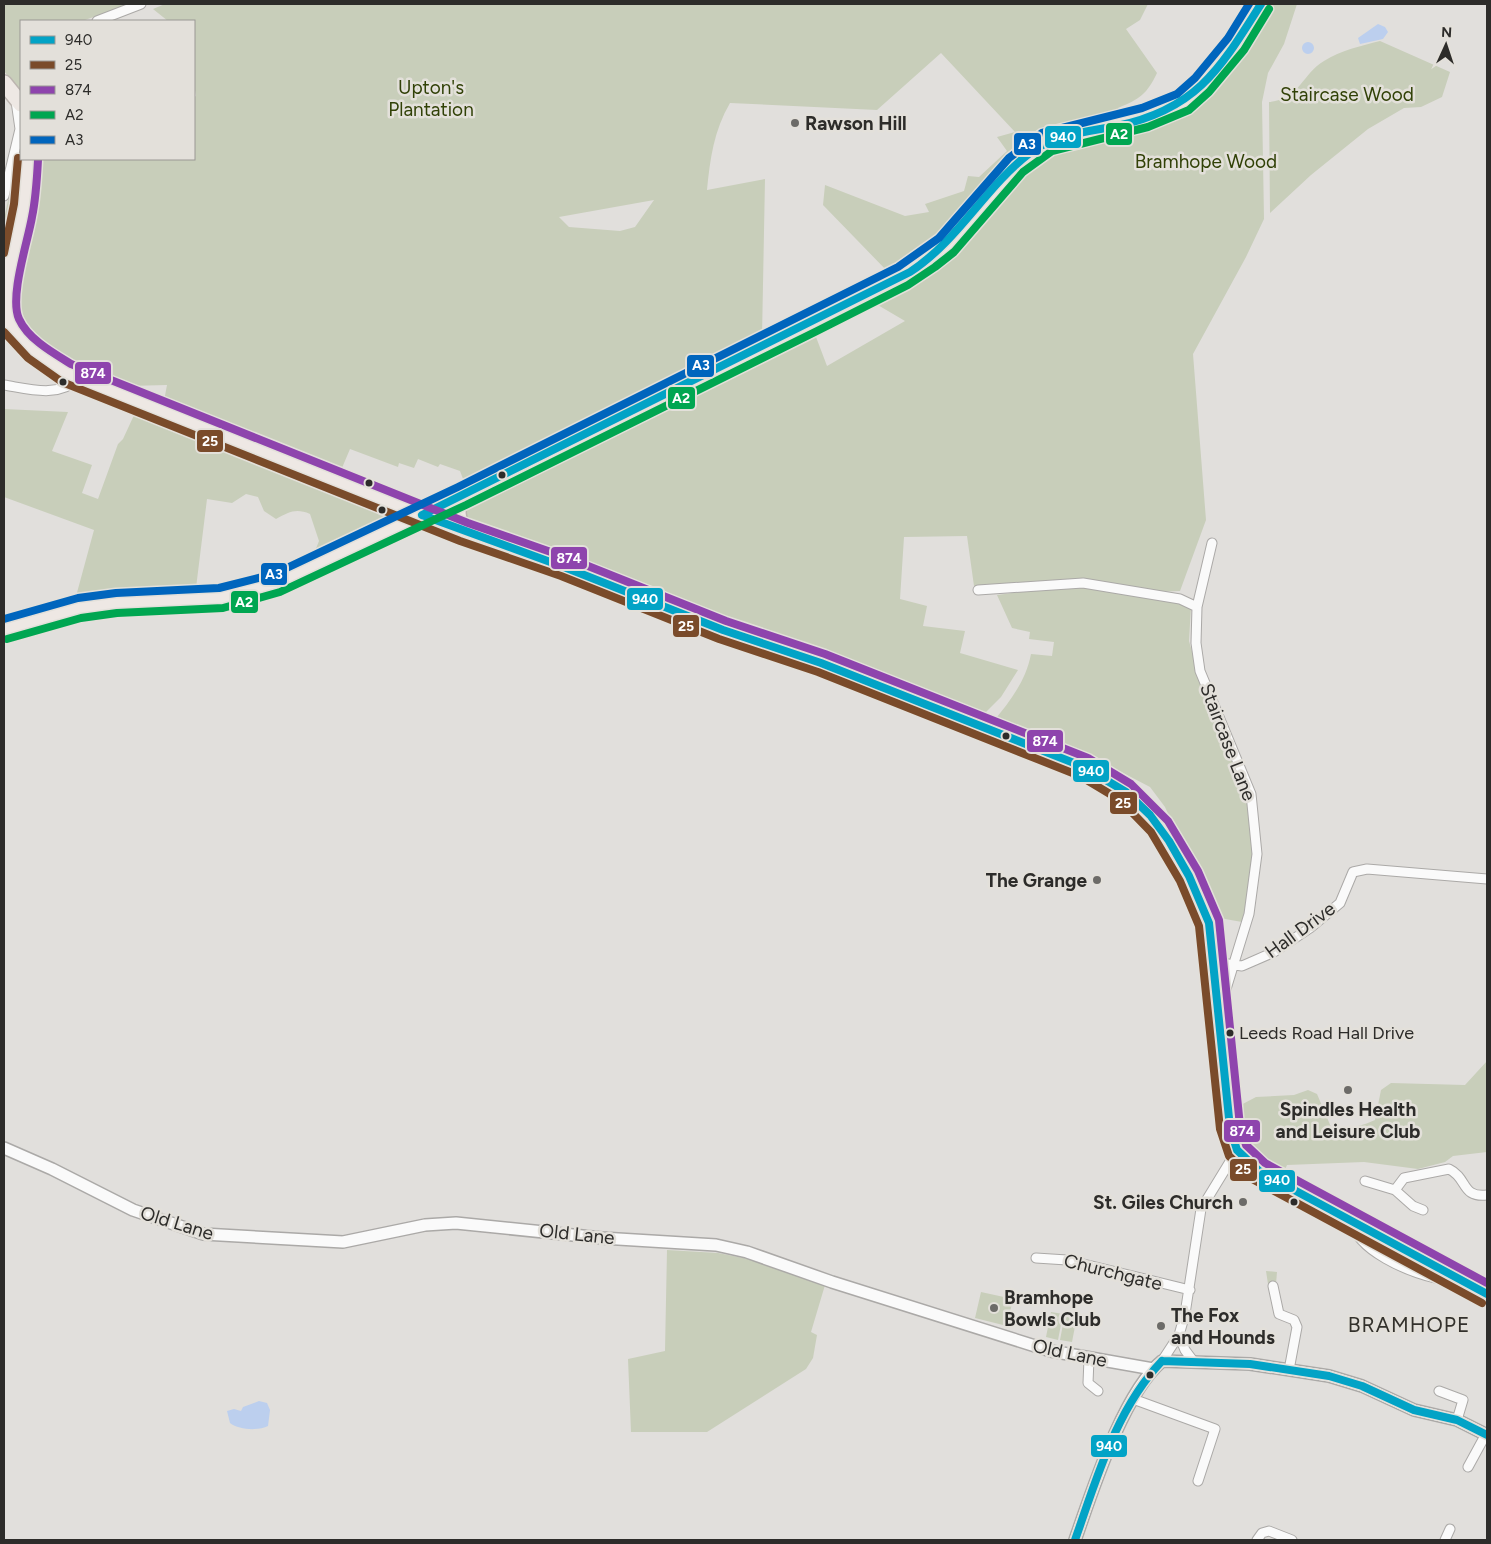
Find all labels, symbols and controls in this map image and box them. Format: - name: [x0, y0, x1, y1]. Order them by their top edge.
- legend: [20, 20, 195, 160]
- north arrow: [1421, 20, 1471, 70]
- text: N: [1441, 24, 1453, 41]
- text: 940: [65, 31, 92, 49]
- text: 25: [65, 56, 82, 74]
- park label: Upton's Plantation: [388, 76, 474, 121]
- text: 874: [65, 81, 92, 99]
- park label: Staircase Wood: [1280, 83, 1414, 106]
- text: A2: [65, 106, 84, 124]
- place label: Rawson Hill: [805, 112, 907, 135]
- marker: Rawson Hill: [789, 117, 801, 129]
- line badge: A2: [1105, 122, 1133, 146]
- line badge: 940: [1044, 125, 1082, 149]
- text: A2: [1110, 126, 1128, 143]
- text: 940: [1050, 129, 1076, 146]
- text: A3: [65, 131, 83, 149]
- line badge: A3: [1013, 132, 1042, 156]
- text: A3: [1018, 136, 1036, 153]
- park label: Bramhope Wood: [1135, 150, 1277, 173]
- line badge: A3: [686, 354, 715, 378]
- text: A3: [692, 357, 710, 374]
- line badge: 874: [74, 361, 112, 385]
- text: 874: [80, 365, 106, 382]
- unlabelled marker: [58, 377, 68, 387]
- line badge: A2: [667, 386, 696, 410]
- text: A2: [672, 390, 690, 407]
- line badge: 25: [196, 429, 224, 453]
- text: 25: [202, 433, 218, 450]
- unlabelled marker: [497, 470, 507, 480]
- unlabelled marker: [364, 478, 374, 488]
- unlabelled marker: [377, 505, 387, 515]
- line badge: 874: [550, 546, 588, 570]
- text: 874: [556, 550, 582, 567]
- line badge: A3: [260, 562, 288, 586]
- text: A3: [265, 566, 283, 583]
- line badge: 940: [626, 587, 664, 611]
- line badge: A2: [230, 590, 259, 614]
- text: 940: [632, 591, 658, 608]
- text: A2: [235, 594, 253, 611]
- line badge: 25: [672, 614, 700, 638]
- text: 25: [678, 618, 694, 635]
- street label: Staircase Lane: [1195, 680, 1261, 804]
- line badge: 874: [1026, 729, 1064, 753]
- unlabelled marker: [1001, 731, 1011, 741]
- text: 874: [1032, 733, 1058, 750]
- line badge: 940: [1072, 759, 1110, 783]
- text: 940: [1078, 763, 1104, 780]
- line badge: 25: [1109, 791, 1138, 815]
- text: 25: [1115, 795, 1131, 812]
- place label: The Grange: [986, 869, 1087, 892]
- marker: The Grange: [1091, 874, 1103, 886]
- street label: Hall Drive: [1260, 897, 1340, 963]
- place label: Leeds Road Hall Drive: [1239, 1022, 1414, 1044]
- marker: Leeds Road Hall Drive: [1225, 1028, 1235, 1038]
- marker: Spindles Health and Leisure Club: [1342, 1084, 1354, 1096]
- place label: Spindles Health and Leisure Club: [1276, 1098, 1420, 1143]
- line badge: 874: [1223, 1119, 1261, 1143]
- text: 874: [1229, 1123, 1255, 1140]
- line badge: 25: [1229, 1158, 1258, 1182]
- text: 25: [1235, 1161, 1251, 1178]
- line badge: 940: [1258, 1169, 1296, 1193]
- text: 940: [1264, 1172, 1290, 1189]
- place label: St. Giles Church: [1093, 1191, 1233, 1214]
- marker: St. Giles Church: [1237, 1196, 1249, 1208]
- unlabelled marker: [1289, 1197, 1299, 1207]
- street label: Old Lane: [138, 1201, 216, 1245]
- street label: Old Lane: [538, 1219, 616, 1249]
- street label: Churchgate: [1061, 1249, 1165, 1295]
- place label: Bramhope Bowls Club: [1004, 1286, 1101, 1331]
- marker: Bramhope Bowls Club: [988, 1302, 1000, 1314]
- place label: The Fox and Hounds: [1171, 1304, 1275, 1349]
- district label: BRAMHOPE: [1348, 1312, 1470, 1337]
- marker: The Fox and Hounds: [1155, 1320, 1167, 1332]
- street label: Old Lane: [1031, 1334, 1109, 1372]
- unlabelled marker: [1145, 1370, 1155, 1380]
- line badge: 940: [1090, 1434, 1128, 1458]
- text: 940: [1096, 1438, 1122, 1455]

